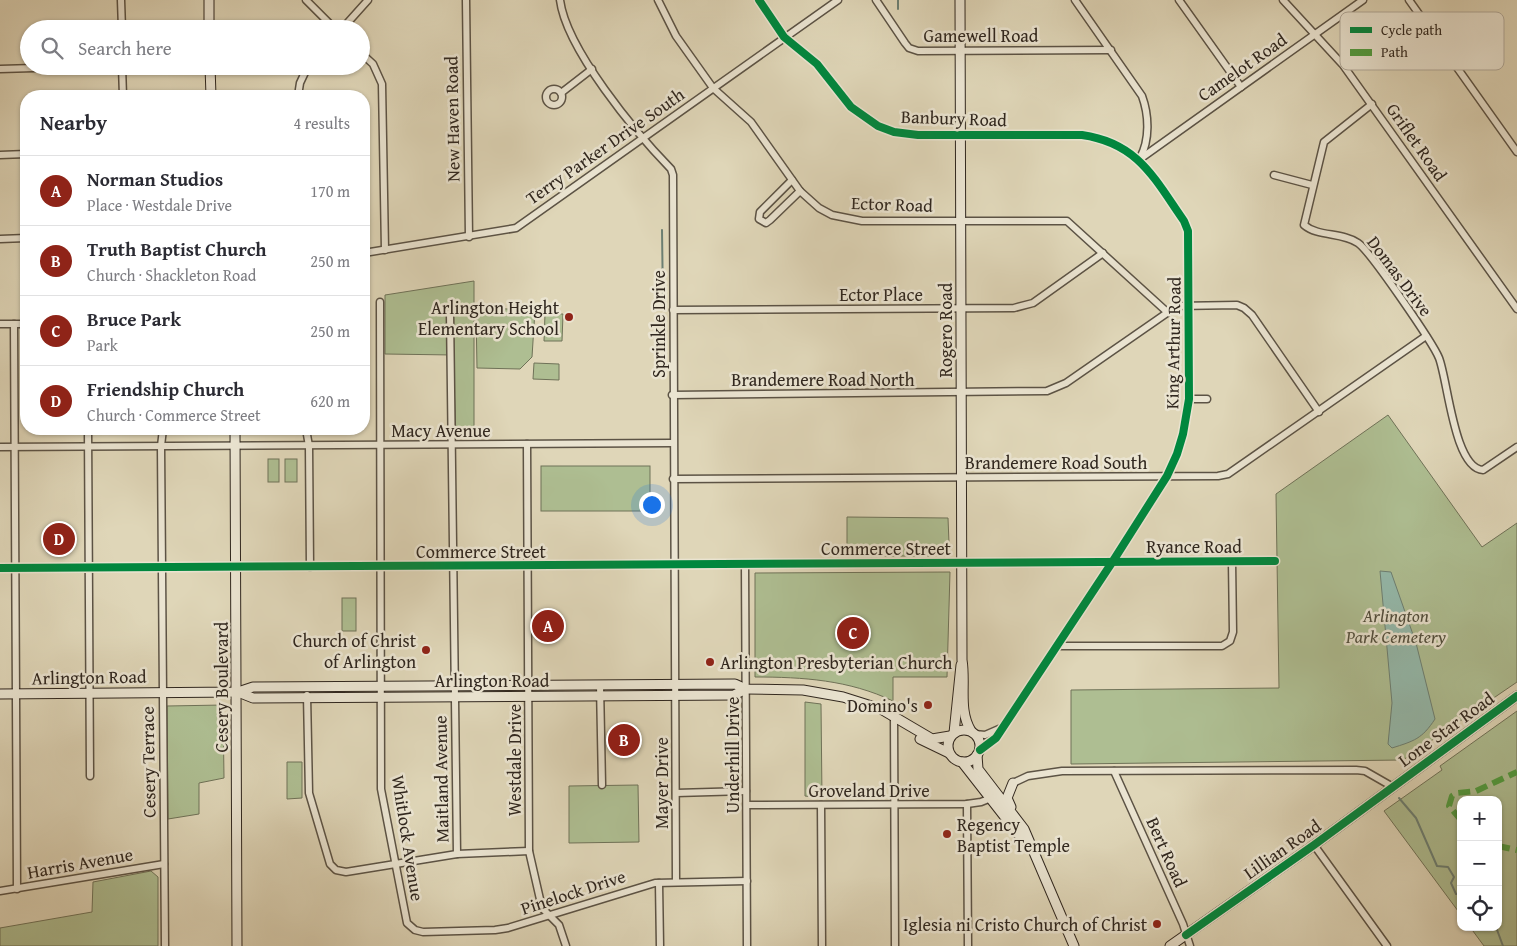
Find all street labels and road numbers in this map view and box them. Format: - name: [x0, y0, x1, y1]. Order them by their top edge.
- street label: Gamewell Road: [924, 22, 1039, 49]
- street label: Camelot Road: [1192, 26, 1293, 108]
- street label: New Haven Road: [437, 55, 467, 182]
- street label: Terry Parker Drive South: [520, 81, 690, 211]
- street label: Griflet Road: [1380, 97, 1454, 187]
- street label: Banbury Road: [901, 103, 1008, 133]
- street label: Ector Road: [851, 189, 934, 219]
- street label: Domas Drive: [1361, 230, 1439, 322]
- street label: Sprinkle Drive: [645, 270, 672, 378]
- street label: King Arthur Road: [1158, 276, 1188, 409]
- street label: Ector Place: [839, 281, 923, 308]
- street label: Rogero Road: [932, 282, 959, 377]
- street label: Brandemere Road North: [731, 366, 915, 393]
- street label: Macy Avenue: [391, 417, 491, 444]
- street label: Brandemere Road South: [965, 449, 1147, 476]
- street label: Ryance Road: [1146, 533, 1242, 560]
- street label: Commerce Street: [821, 535, 952, 562]
- street label: Commerce Street: [416, 538, 547, 565]
- street label: Cesery Boulevard: [208, 621, 235, 752]
- street label: Arlington Road: [31, 662, 147, 691]
- street label: Arlington Road: [435, 667, 550, 694]
- street label: Lone Star Road: [1392, 685, 1500, 773]
- street label: Underhill Drive: [719, 696, 746, 814]
- street label: Westdale Drive: [501, 704, 528, 816]
- street label: Cesery Terrace: [134, 706, 162, 818]
- street label: Maitland Avenue: [426, 715, 456, 843]
- street label: Mayer Drive: [648, 737, 675, 829]
- street label: Whitlock Avenue: [385, 773, 431, 903]
- street label: Groveland Drive: [808, 777, 930, 804]
- street label: Lillian Road: [1238, 812, 1327, 886]
- street label: Bert Road: [1140, 813, 1195, 892]
- street label: Harris Avenue: [25, 840, 135, 886]
- street label: Pinelock Drive: [517, 862, 629, 922]

